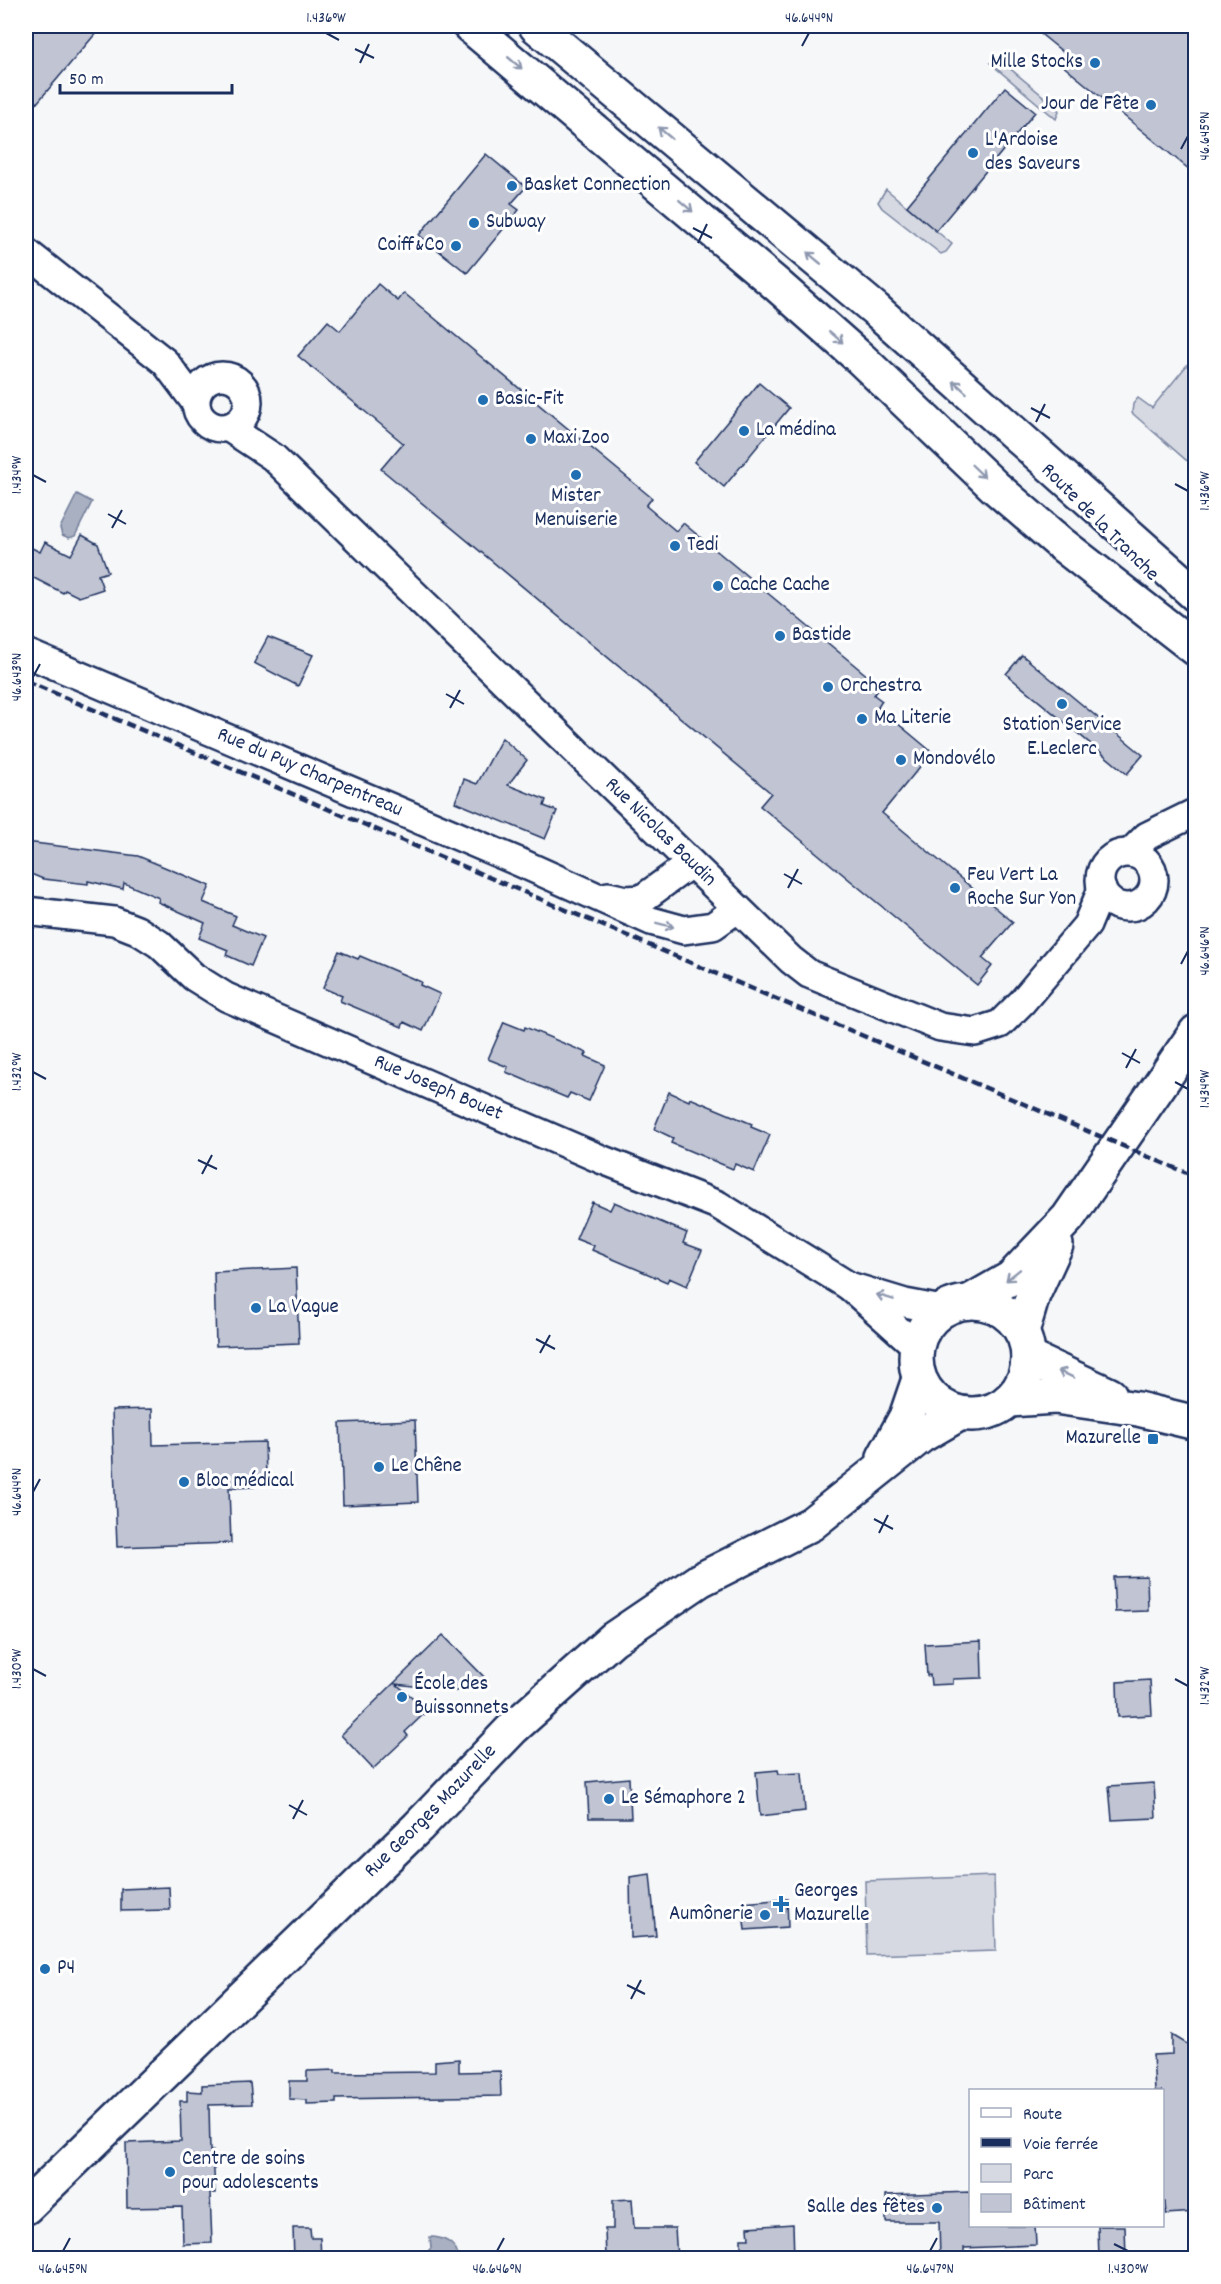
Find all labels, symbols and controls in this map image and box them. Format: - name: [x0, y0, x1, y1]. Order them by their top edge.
- text: 1.436°W: [306, 8, 346, 30]
- text: 46.644°N: [785, 8, 833, 30]
- place label: Mille Stocks: [991, 48, 1083, 78]
- one-way arrow: [507, 56, 522, 70]
- marker: Mille Stocks: [1088, 56, 1102, 70]
- scale bar: [60, 57, 232, 95]
- text: 50 m: [69, 68, 104, 93]
- place label: Jour de Fête: [1041, 90, 1139, 120]
- marker: Jour de Fête: [1144, 98, 1158, 112]
- text: 46.645°N: [1195, 112, 1217, 160]
- place label: L'Ardoise des Saveurs: [985, 126, 1081, 180]
- one-way arrow: [657, 127, 673, 140]
- marker: L'Ardoise des Saveurs: [966, 146, 980, 160]
- place label: Basket Connection: [524, 171, 671, 201]
- marker: Basket Connection: [505, 179, 519, 193]
- one-way arrow: [678, 200, 694, 213]
- place label: Subway: [486, 208, 546, 238]
- marker: Subway: [467, 216, 481, 230]
- place label: Coiff&Co: [377, 231, 444, 261]
- marker: Coiff&Co: [449, 239, 463, 253]
- one-way arrow: [807, 251, 822, 265]
- one-way arrow: [828, 330, 843, 344]
- one-way arrow: [953, 380, 968, 394]
- place label: Basic-Fit: [495, 385, 564, 415]
- marker: Basic-Fit: [476, 393, 490, 407]
- place label: La médina: [756, 416, 837, 446]
- place label: Maxi Zoo: [543, 424, 610, 454]
- marker: La médina: [737, 424, 751, 438]
- marker: Maxi Zoo: [524, 432, 538, 446]
- text: 1.434°W: [7, 455, 29, 494]
- street label: Route de la Tranche: [1033, 457, 1165, 589]
- one-way arrow: [970, 464, 985, 478]
- marker: Mister Menuiserie: [569, 468, 583, 482]
- text: 1.436°W: [1195, 471, 1217, 511]
- place label: Mister Menuiserie: [534, 482, 618, 536]
- place label: Tedi: [687, 531, 718, 561]
- marker: Tedi: [668, 539, 682, 553]
- place label: Cache Cache: [730, 571, 830, 601]
- marker: Cache Cache: [711, 579, 725, 593]
- place label: Bastide: [792, 621, 851, 651]
- marker: Bastide: [773, 629, 787, 643]
- text: 46.643°N: [7, 653, 29, 701]
- place label: Orchestra: [840, 672, 923, 702]
- marker: Orchestra: [821, 680, 835, 694]
- marker: Station Service E.Leclerc: [1055, 697, 1069, 711]
- place label: Ma Literie: [874, 704, 951, 734]
- place label: Station Service E.Leclerc: [1003, 711, 1121, 765]
- marker: Ma Literie: [855, 712, 869, 726]
- street label: Rue du Puy Charpentreau: [212, 721, 407, 826]
- place label: Mondovélo: [913, 745, 996, 775]
- marker: Mondovélo: [894, 753, 908, 767]
- street label: Rue Nicolas Baudin: [597, 771, 723, 894]
- place label: Feu Vert La Roche Sur Yon: [967, 861, 1076, 915]
- marker: Feu Vert La Roche Sur Yon: [948, 881, 962, 895]
- one-way arrow: [655, 919, 674, 931]
- text: 46.646°N: [1195, 926, 1217, 976]
- street label: Rue Joseph Bouet: [369, 1047, 507, 1130]
- text: 1.432°W: [7, 1052, 29, 1091]
- text: 1.434°W: [1195, 1069, 1217, 1108]
- one-way arrow: [1005, 1268, 1021, 1281]
- one-way arrow: [876, 1291, 895, 1302]
- place label: La Vague: [268, 1293, 339, 1323]
- marker: La Vague: [249, 1301, 263, 1315]
- one-way arrow: [1058, 1368, 1076, 1380]
- place label: Mazurelle: [1066, 1424, 1141, 1454]
- marker: Mazurelle: [1146, 1432, 1160, 1446]
- place label: Le Chêne: [391, 1452, 462, 1482]
- marker: Le Chêne: [372, 1460, 386, 1474]
- place label: Bloc médical: [196, 1467, 294, 1497]
- text: 46.644°N: [7, 1468, 29, 1516]
- marker: Bloc médical: [177, 1475, 191, 1489]
- text: 1.430°W: [7, 1648, 29, 1689]
- text: 1.432°W: [1195, 1666, 1217, 1705]
- place label: École des Buissonnets: [414, 1670, 509, 1724]
- marker: École des Buissonnets: [395, 1690, 409, 1704]
- street label: Rue Georges Mazurelle: [358, 1738, 504, 1886]
- place label: Le Sémaphore 2: [621, 1784, 746, 1814]
- marker: Le Sémaphore 2: [602, 1792, 616, 1806]
- place label: Georges Mazurelle: [794, 1877, 869, 1931]
- marker: Georges Mazurelle: [772, 1895, 790, 1913]
- place label: Aumônerie: [669, 1900, 753, 1930]
- marker: Aumônerie: [758, 1908, 772, 1922]
- place label: P4: [57, 1954, 75, 1984]
- marker: P4: [38, 1962, 52, 1976]
- legend: [969, 2089, 1164, 2227]
- text: Route: [1023, 2103, 1062, 2128]
- text: Voie ferrée: [1023, 2133, 1098, 2158]
- place label: Centre de soins pour adolescents: [182, 2145, 319, 2199]
- text: Parc: [1023, 2163, 1054, 2188]
- marker: Centre de soins pour adolescents: [163, 2165, 177, 2179]
- place label: Salle des fêtes: [807, 2193, 925, 2223]
- text: Bâtiment: [1023, 2193, 1086, 2218]
- marker: Salle des fêtes: [930, 2201, 944, 2215]
- text: 46.645°N: [39, 2259, 87, 2281]
- text: 46.646°N: [472, 2259, 522, 2281]
- text: 46.647°N: [906, 2259, 954, 2281]
- text: 1.430°W: [1108, 2259, 1149, 2281]

